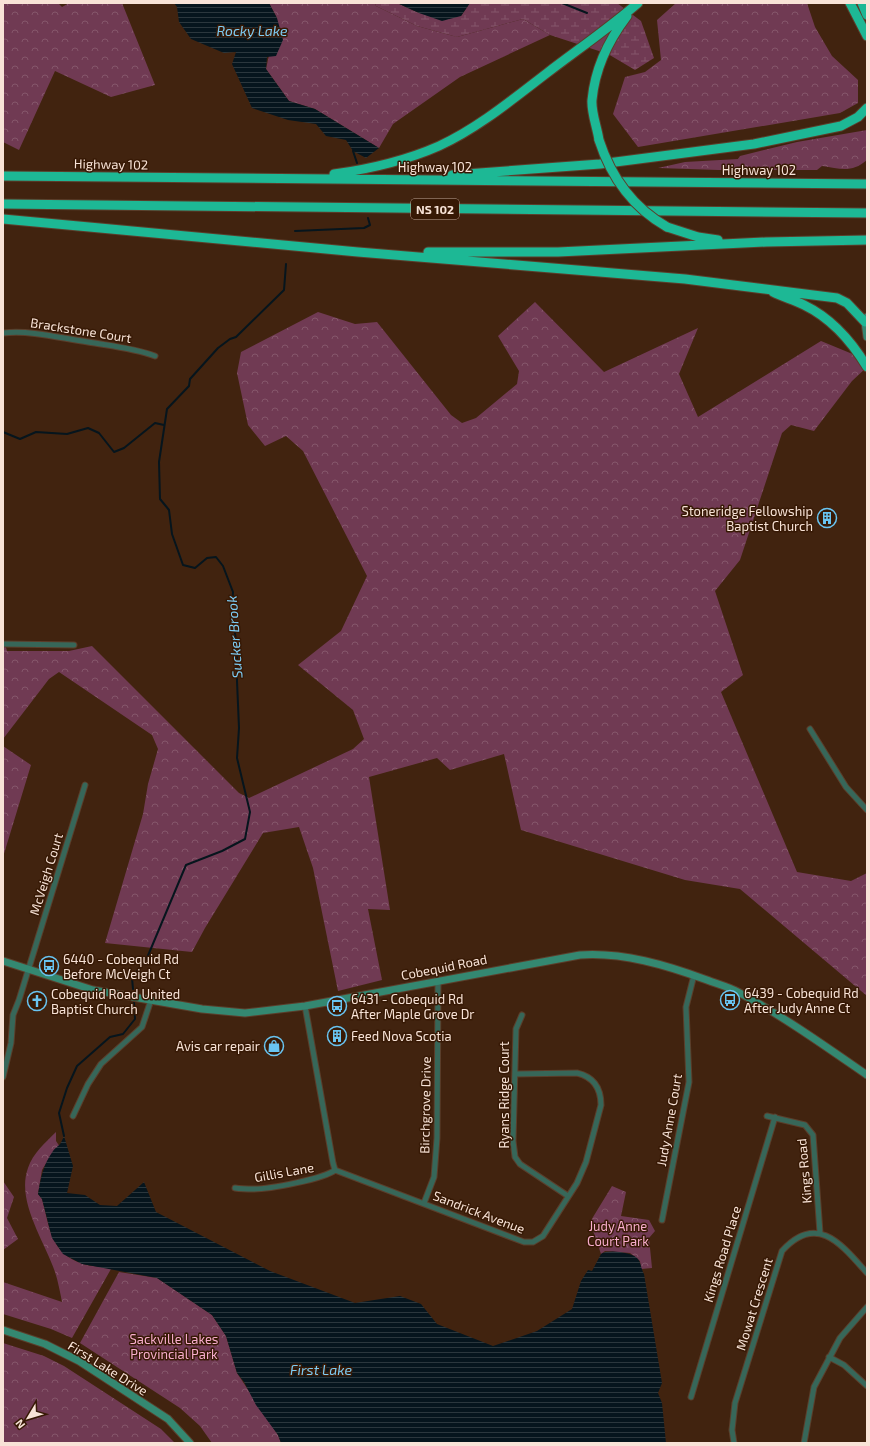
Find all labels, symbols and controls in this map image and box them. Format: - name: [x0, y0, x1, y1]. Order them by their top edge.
- water label: Rocky Lake: [216, 22, 288, 39]
- street label: Highway 102: [74, 155, 148, 173]
- street label: Highway 102: [398, 159, 472, 175]
- street label: Highway 102: [722, 162, 796, 178]
- road number: NS 102: [411, 199, 459, 219]
- street label: Brackstone Court: [29, 314, 133, 346]
- place label: Stoneridge Fellowship Baptist Church: [681, 503, 813, 534]
- building icon: Stoneridge Fellowship Baptist Church: [816, 507, 838, 529]
- water label: Sucker Brook: [223, 595, 245, 679]
- street label: McVeigh Court: [26, 831, 66, 917]
- place label: 6440 - Cobequid Rd Before McVeigh Ct: [63, 951, 179, 982]
- street label: Cobequid Road: [400, 951, 488, 983]
- bus stop icon: 6440 - Cobequid Rd Before McVeigh Ct: [38, 955, 60, 977]
- place label: 6439 - Cobequid Rd After Judy Anne Ct: [744, 985, 859, 1016]
- place label: Cobequid Road United Baptist Church: [51, 986, 180, 1017]
- bus stop icon: 6439 - Cobequid Rd After Judy Anne Ct: [719, 989, 741, 1011]
- church icon: Cobequid Road United Baptist Church: [26, 990, 48, 1012]
- place label: 6431 - Cobequid Rd After Maple Grove Dr: [351, 991, 475, 1022]
- bus stop icon: 6431 - Cobequid Rd After Maple Grove Dr: [326, 995, 348, 1017]
- building icon: Feed Nova Scotia: [326, 1025, 348, 1047]
- place label: Feed Nova Scotia: [351, 1028, 452, 1044]
- shop icon: Avis car repair: [263, 1035, 285, 1057]
- place label: Avis car repair: [176, 1038, 260, 1054]
- street label: Ryans Ridge Court: [496, 1041, 512, 1149]
- street label: Birchgrove Drive: [416, 1056, 434, 1154]
- street label: Judy Anne Court: [653, 1072, 685, 1168]
- street label: Kings Road: [793, 1138, 815, 1204]
- street label: Gillis Lane: [253, 1159, 315, 1185]
- street label: Sandrick Avenue: [431, 1187, 527, 1237]
- street label: Kings Road Place: [700, 1204, 744, 1304]
- park label: Judy Anne Court Park: [587, 1218, 649, 1249]
- street label: Mowat Crescent: [732, 1256, 776, 1352]
- park label: Sackville Lakes Provincial Park: [130, 1331, 218, 1362]
- street label: First Lake Drive: [65, 1337, 151, 1399]
- water label: First Lake: [290, 1361, 352, 1378]
- north arrow: [8, 1398, 48, 1438]
- text: N: [12, 1417, 27, 1432]

